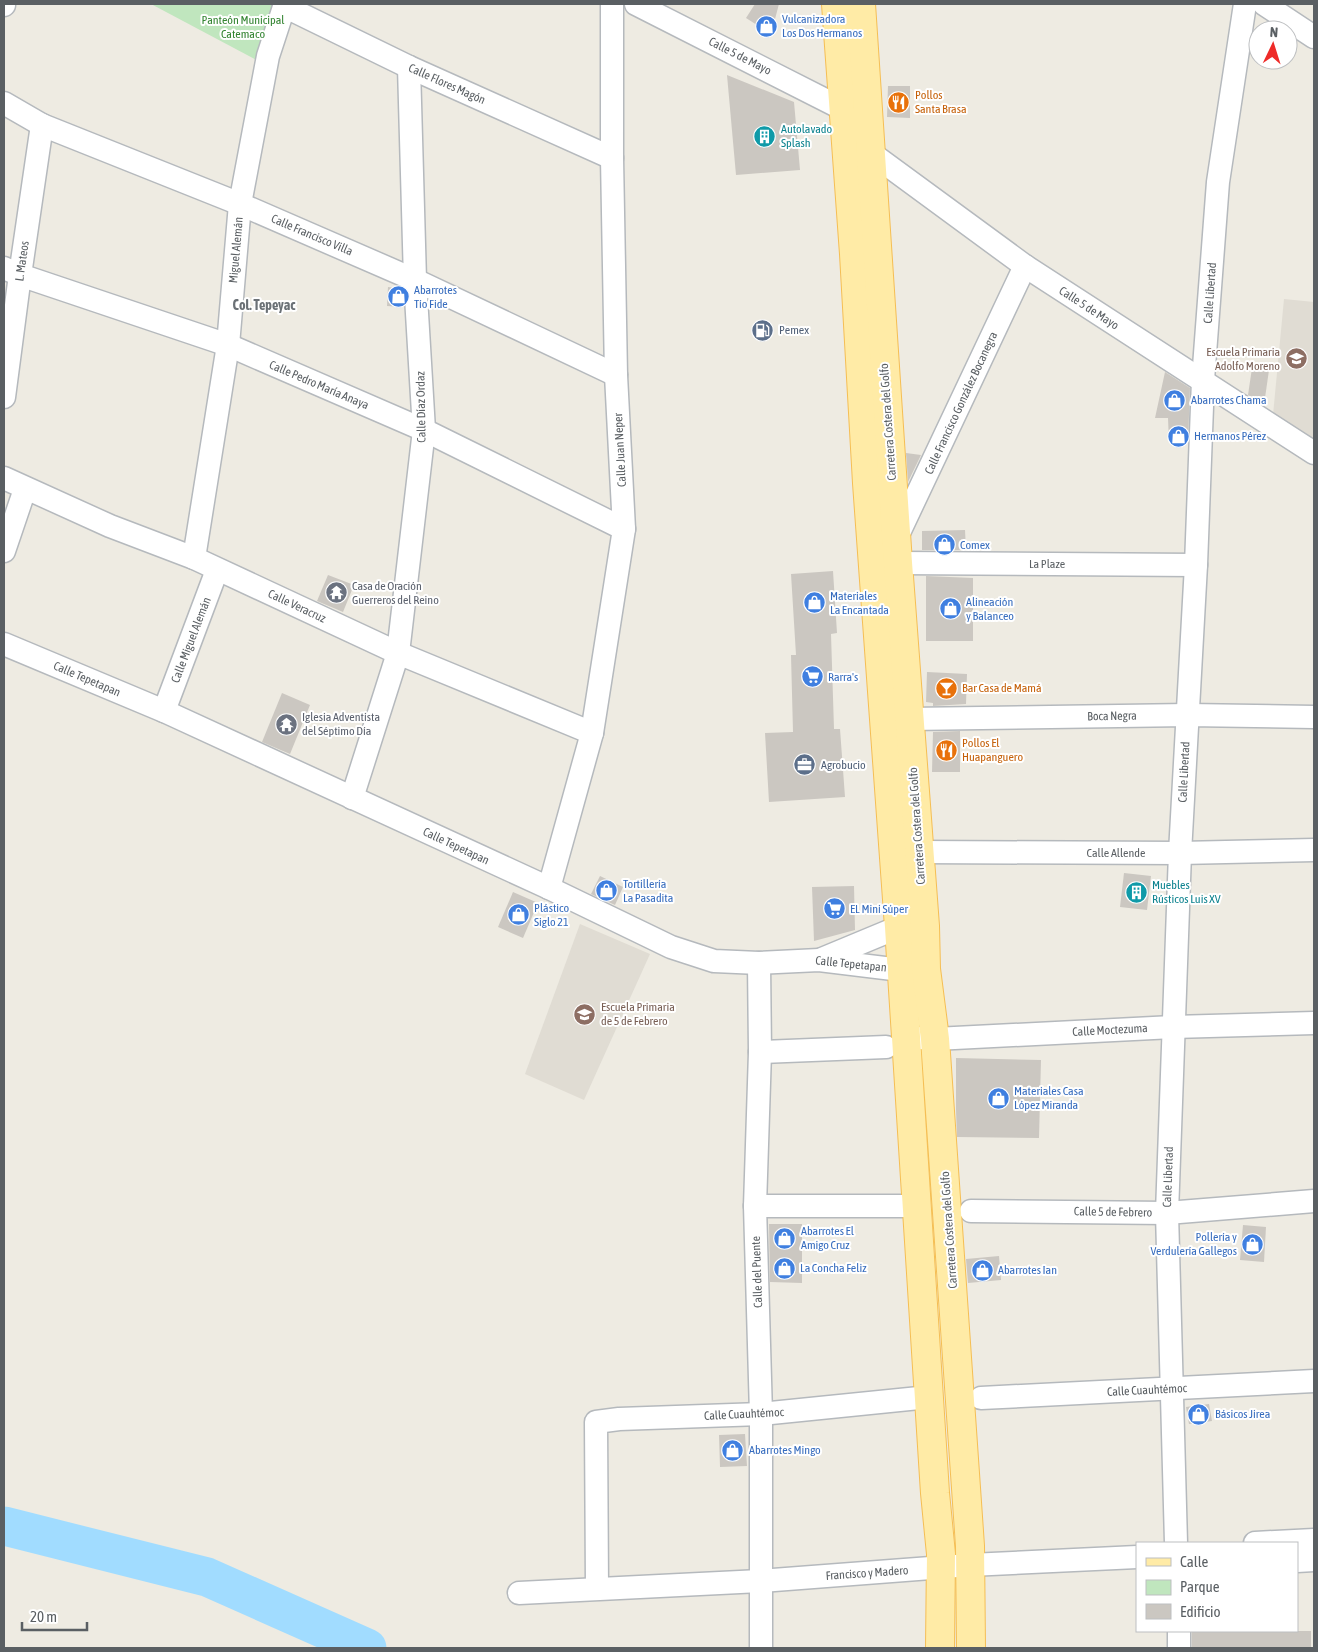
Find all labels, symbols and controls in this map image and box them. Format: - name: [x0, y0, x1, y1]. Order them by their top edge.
- place label: Vulcanizadora Los Dos Hermanos: [782, 12, 862, 40]
- park label: Panteón Municipal Catemaco: [202, 13, 285, 41]
- shop icon: Vulcanizadora Los Dos Hermanos: [754, 14, 778, 38]
- north arrow: [1248, 20, 1298, 70]
- text: N: [1269, 24, 1279, 40]
- street label: Calle 5 de Mayo: [706, 34, 774, 78]
- street label: Calle Flores Magón: [406, 61, 488, 107]
- place label: Pollos Santa Brasa: [915, 88, 967, 116]
- restaurant icon: Pollos Santa Brasa: [887, 90, 911, 114]
- place label: Autolavado Splash: [781, 122, 833, 150]
- building icon: Autolavado Splash: [753, 124, 777, 148]
- street label: Calle Francisco Villa: [269, 211, 355, 259]
- street label: Miguel Alemán: [226, 216, 246, 284]
- street label: L. Mateos: [12, 240, 32, 282]
- street label: Calle Libertad: [1201, 262, 1219, 324]
- place label: Abarrotes Tío Fide: [414, 283, 457, 311]
- street label: Calle 5 de Mayo: [1056, 283, 1122, 333]
- shop icon: Abarrotes Tío Fide: [386, 285, 410, 309]
- district label: Col. Tepeyac: [233, 297, 296, 313]
- fuel station icon: Pemex: [751, 318, 775, 342]
- place label: Pemex: [779, 323, 809, 337]
- street label: Calle Francisco González Bocanegra: [922, 330, 1000, 476]
- place label: Escuela Primaria Adolfo Moreno: [1206, 345, 1280, 373]
- school or university icon: Escuela Primaria Adolfo Moreno: [1284, 347, 1308, 371]
- street label: Calle Pedro María Anaya: [267, 358, 371, 412]
- street label: Carretera Costera del Golfo: [877, 363, 899, 481]
- street label: Calle Díaz Ordaz: [413, 370, 429, 443]
- shop icon: Abarrotes Chama: [1163, 388, 1187, 412]
- place label: Abarrotes Chama: [1191, 393, 1267, 407]
- street label: Calle Juan Neper: [611, 412, 629, 487]
- shop icon: Hermanos Pérez: [1166, 424, 1190, 448]
- place label: Hermanos Pérez: [1194, 429, 1267, 443]
- shop icon: Comex: [932, 533, 956, 557]
- place label: Comex: [960, 538, 990, 552]
- street label: La Plaze: [1029, 557, 1065, 571]
- place label: Casa de Oración Guerreros del Reino: [352, 579, 439, 607]
- temple icon: Casa de Oración Guerreros del Reino: [324, 581, 348, 605]
- street label: Calle Veracruz: [266, 586, 329, 626]
- place label: Materiales La Encantada: [830, 589, 889, 617]
- shop icon: Materiales La Encantada: [802, 591, 826, 615]
- street label: Calle Miguel Alemán: [168, 595, 214, 685]
- place label: Alineación y Balanceo: [966, 595, 1014, 623]
- shop icon: Alineación y Balanceo: [938, 597, 962, 621]
- street label: Calle Tepetapan: [51, 659, 123, 699]
- supermarket icon: Rarra's: [800, 665, 824, 689]
- place label: Rarra's: [828, 670, 858, 684]
- bar icon: Bar Casa de Mamá: [934, 676, 958, 700]
- place label: Bar Casa de Mamá: [962, 681, 1042, 695]
- street label: Boca Negra: [1087, 709, 1137, 723]
- place label: Iglesia Adventista del Séptimo Día: [302, 710, 380, 738]
- temple icon: Iglesia Adventista del Séptimo Día: [274, 712, 298, 736]
- place label: Pollos El Huapanguero: [962, 736, 1023, 764]
- restaurant icon: Pollos El Huapanguero: [934, 738, 958, 762]
- street label: Calle Libertad: [1175, 741, 1193, 803]
- office icon: Agrobucio: [793, 753, 817, 777]
- place label: Agrobucio: [821, 758, 866, 772]
- street label: Carretera Costera del Golfo: [906, 767, 928, 885]
- street label: Calle Tepetapan: [421, 825, 491, 867]
- street label: Calle Allende: [1087, 846, 1145, 860]
- place label: Tortillería La Pasadita: [623, 877, 673, 905]
- place label: Muebles Rústicos Luis XV: [1152, 878, 1221, 906]
- shop icon: Tortillería La Pasadita: [595, 879, 619, 903]
- building icon: Muebles Rústicos Luis XV: [1124, 880, 1148, 904]
- supermarket icon: EL Mini Súper: [822, 897, 846, 921]
- place label: Plástico Siglo 21: [534, 901, 570, 929]
- place label: EL Mini Súper: [850, 902, 908, 916]
- shop icon: Plástico Siglo 21: [506, 903, 530, 927]
- street label: Calle Tepetapan: [815, 953, 887, 975]
- place label: Escuela Primaria de 5 de Febrero: [601, 1000, 675, 1028]
- school or university icon: Escuela Primaria de 5 de Febrero: [573, 1002, 597, 1026]
- street label: Calle Moctezuma: [1072, 1021, 1148, 1039]
- place label: Materiales Casa López Miranda: [1014, 1084, 1083, 1112]
- shop icon: Materiales Casa López Miranda: [986, 1086, 1010, 1110]
- street label: Calle Libertad: [1160, 1146, 1176, 1208]
- street label: Carretera Costera del Golfo: [938, 1171, 960, 1289]
- street label: Calle 5 de Febrero: [1074, 1204, 1153, 1220]
- place label: Abarrotes El Amigo Cruz: [801, 1224, 855, 1252]
- shop icon: Abarrotes El Amigo Cruz: [773, 1226, 797, 1250]
- place label: Pollería y Verdulería Gallegos: [1151, 1230, 1237, 1258]
- shop icon: Pollería y Verdulería Gallegos: [1241, 1232, 1265, 1256]
- street label: Calle del Puente: [749, 1236, 765, 1308]
- shop icon: La Concha Feliz: [772, 1256, 796, 1280]
- shop icon: Abarrotes Ian: [970, 1258, 994, 1282]
- place label: La Concha Feliz: [800, 1261, 867, 1275]
- place label: Abarrotes Ian: [998, 1263, 1057, 1277]
- street label: Calle Cuauhtémoc: [1107, 1381, 1188, 1399]
- shop icon: Básicos Jirea: [1187, 1402, 1211, 1426]
- street label: Calle Cuauhtémoc: [704, 1405, 785, 1423]
- place label: Básicos Jirea: [1215, 1407, 1270, 1421]
- shop icon: Abarrotes Mingo: [721, 1438, 745, 1462]
- place label: Abarrotes Mingo: [749, 1443, 821, 1457]
- legend: [1136, 1542, 1298, 1632]
- text: Calle: [1180, 1553, 1209, 1570]
- street label: Francisco y Madero: [825, 1563, 909, 1583]
- text: Parque: [1180, 1578, 1220, 1595]
- scale bar: [22, 1600, 88, 1632]
- text: Edificio: [1180, 1603, 1221, 1620]
- text: 20 m: [30, 1608, 57, 1625]

